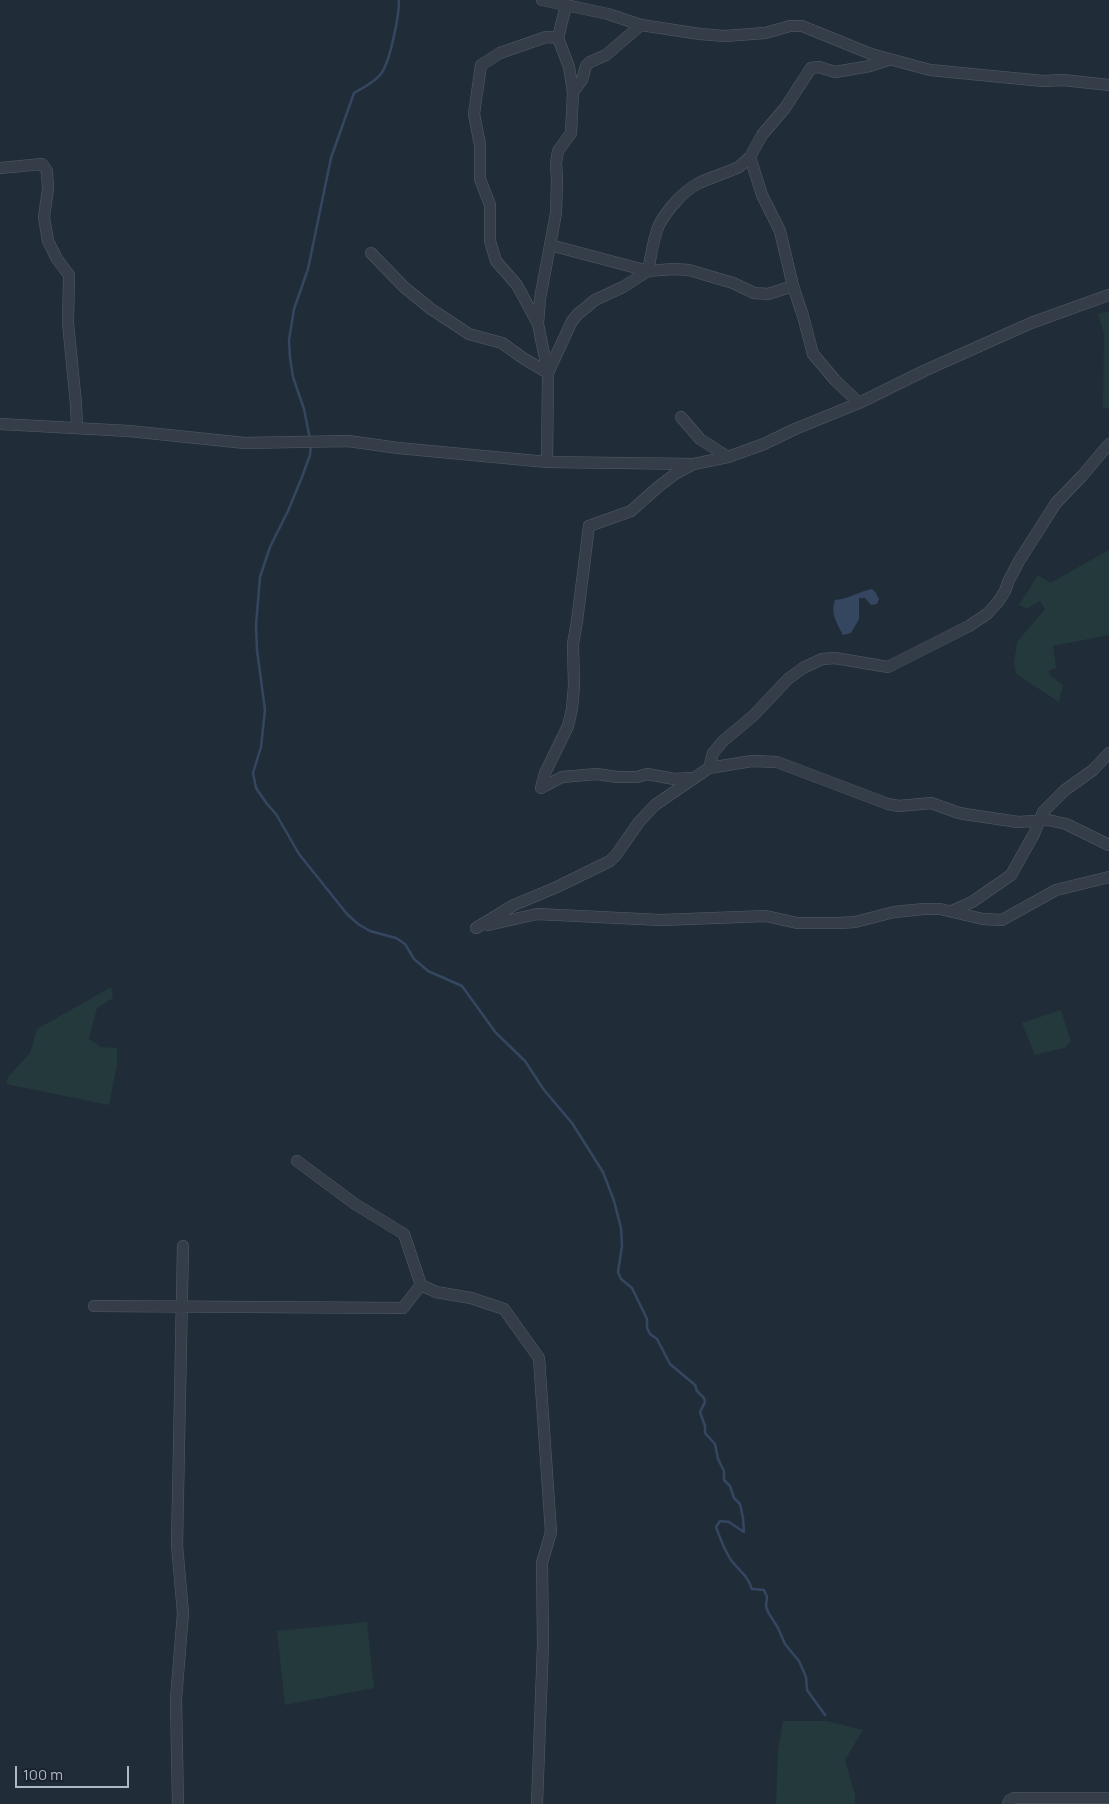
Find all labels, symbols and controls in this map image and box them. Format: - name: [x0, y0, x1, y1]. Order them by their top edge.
- scale bar: [18, 1756, 131, 1788]
- text: 100 m: [23, 1764, 63, 1785]

